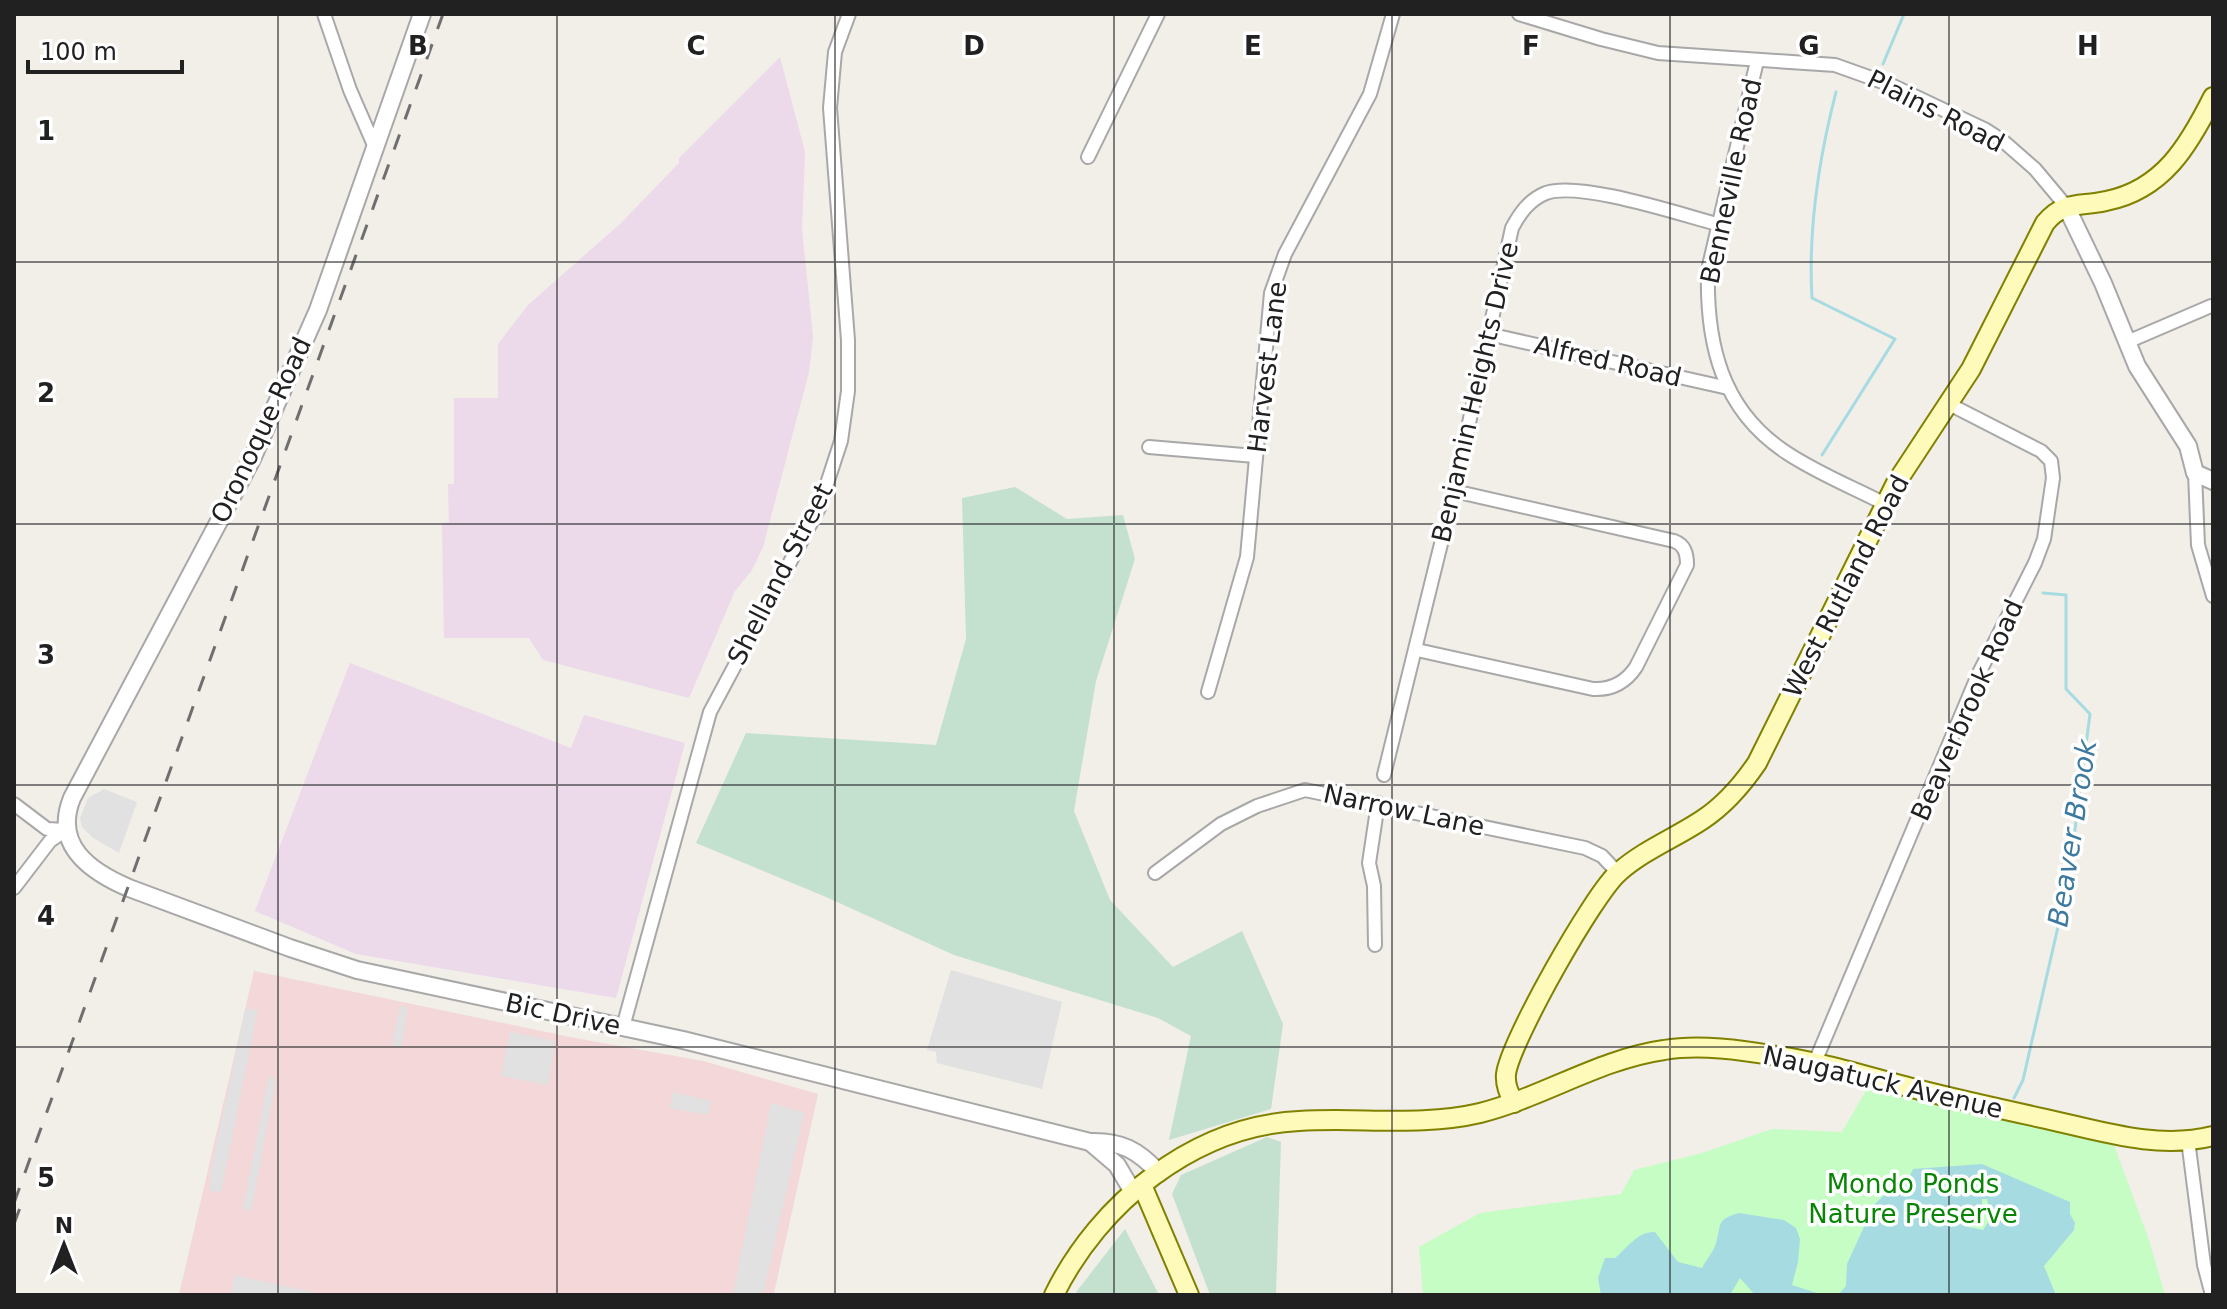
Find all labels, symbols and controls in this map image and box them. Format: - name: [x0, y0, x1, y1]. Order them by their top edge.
- scale bar: [28, 24, 182, 74]
- text: B: [408, 31, 428, 61]
- text: C: [686, 31, 706, 61]
- text: D: [963, 31, 985, 61]
- text: E: [1244, 31, 1262, 61]
- text: F: [1522, 31, 1540, 61]
- text: G: [1798, 31, 1820, 61]
- text: H: [2077, 31, 2099, 61]
- text: 100 m: [40, 38, 117, 66]
- street label: Plains Road: [1863, 64, 2009, 158]
- street label: Benneville Road: [1695, 75, 1767, 287]
- text: 1: [37, 116, 55, 146]
- street label: Benjamin Heights Drive: [1426, 239, 1524, 545]
- street label: Harvest Lane: [1242, 280, 1292, 454]
- street label: Alfred Road: [1531, 329, 1685, 393]
- street label: Oronoque Road: [205, 332, 317, 528]
- text: 2: [37, 378, 55, 408]
- street label: West Rutland Road: [1777, 470, 1915, 702]
- street label: Shelland Street: [721, 478, 839, 670]
- street label: Beaverbrook Road: [1905, 595, 2029, 825]
- text: 3: [37, 640, 55, 670]
- water label: Beaver Brook: [2041, 735, 2104, 929]
- street label: Narrow Lane: [1321, 778, 1487, 842]
- text: 4: [37, 901, 55, 931]
- street label: Bic Drive: [503, 987, 623, 1041]
- street label: Naugatuck Avenue: [1760, 1040, 2006, 1124]
- text: 5: [37, 1163, 55, 1193]
- park label: Mondo Ponds Nature Preserve: [1808, 1169, 2018, 1229]
- north arrow: [24, 1205, 104, 1285]
- text: N: [55, 1213, 73, 1238]

